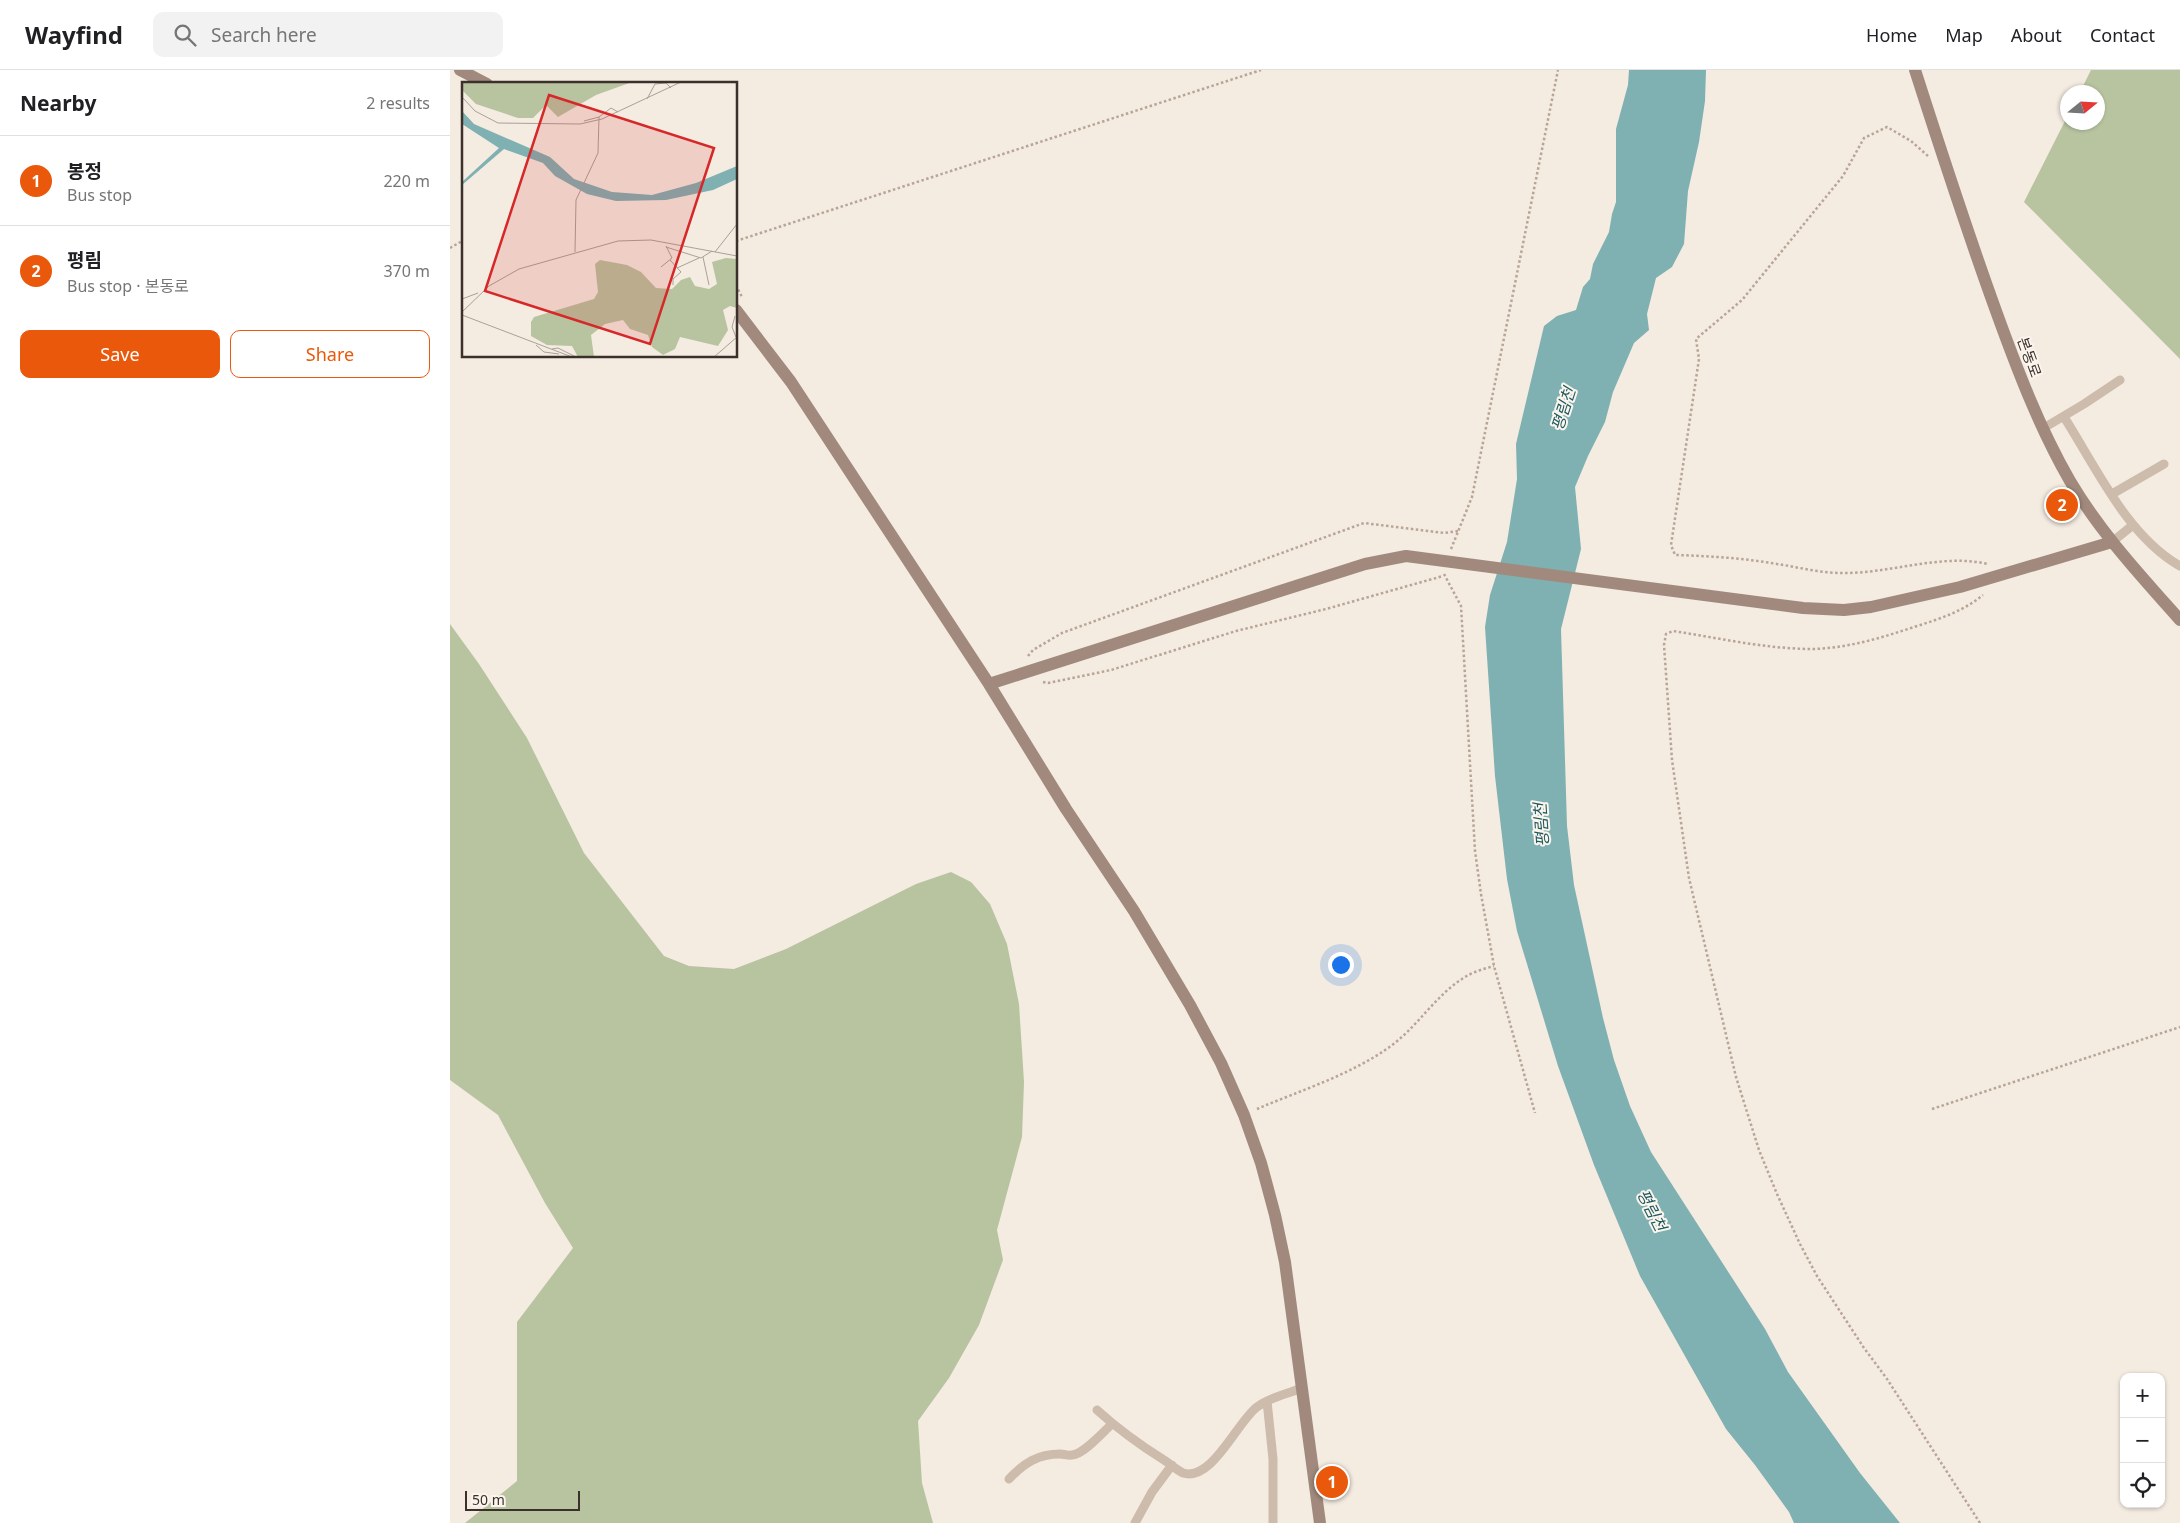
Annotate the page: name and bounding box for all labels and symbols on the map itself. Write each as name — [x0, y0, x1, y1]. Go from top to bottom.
inset map — [462, 82, 738, 358]
north arrow — [2060, 85, 2105, 130]
street label: 본동로 — [2014, 334, 2046, 380]
water label: 평림천 — [1546, 382, 1581, 433]
pin: 2 — [2046, 486, 2078, 524]
water label: 평림천 — [1528, 800, 1554, 848]
your location — [1328, 952, 1354, 978]
water label: 평림천 — [1632, 1185, 1673, 1237]
pin: 1 — [1316, 1463, 1348, 1501]
scale bar — [465, 1488, 580, 1511]

